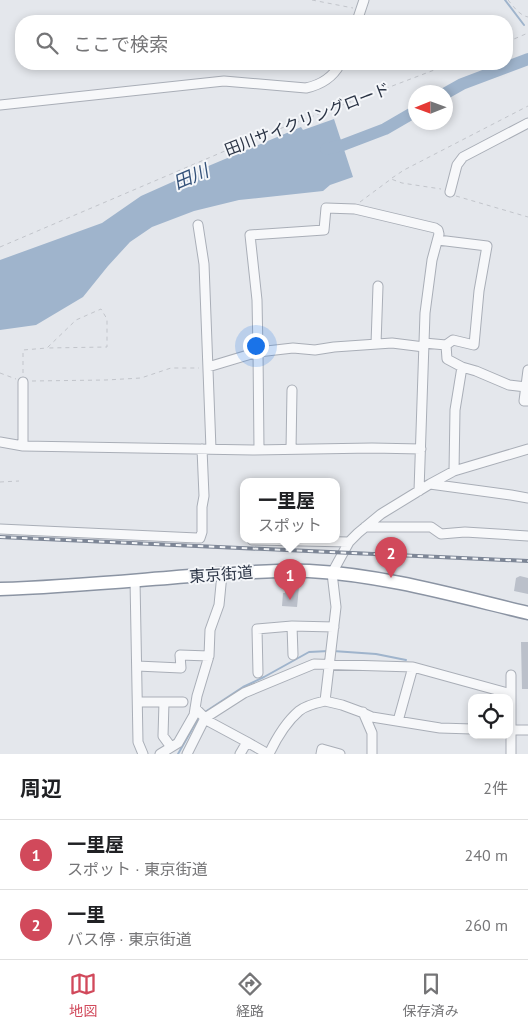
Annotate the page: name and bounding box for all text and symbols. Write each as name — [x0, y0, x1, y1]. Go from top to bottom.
search box — [15, 15, 513, 70]
icon: search — [33, 29, 61, 57]
text: ここで検索 — [73, 32, 168, 56]
street label: 田川サイクリングロード — [221, 78, 393, 160]
north arrow — [408, 85, 453, 130]
water label: 田川 — [170, 158, 214, 194]
your location — [243, 333, 269, 359]
popup — [240, 478, 340, 543]
text: 一里屋 — [258, 488, 315, 512]
text: スポット — [258, 515, 322, 535]
pin: 2 — [375, 537, 407, 578]
pin: 1 — [274, 559, 306, 600]
street label: 東京街道 — [188, 562, 254, 586]
map controls — [468, 694, 513, 739]
button: locate — [468, 694, 513, 739]
text: 周辺 — [20, 775, 62, 802]
text: 2件 — [483, 778, 508, 798]
text: 一里屋 — [67, 832, 124, 856]
text: 1 — [31, 845, 41, 865]
text: 240 m — [465, 845, 508, 865]
text: スポット · 東京街道 — [67, 859, 208, 879]
text: 一里 — [67, 902, 105, 926]
text: 2 — [31, 915, 41, 935]
text: 260 m — [465, 915, 508, 935]
text: バス停 · 東京街道 — [67, 929, 192, 949]
tab: 地図 — [69, 970, 97, 1020]
tab: 経路 — [236, 970, 264, 1020]
tab: 保存済み — [403, 970, 459, 1020]

